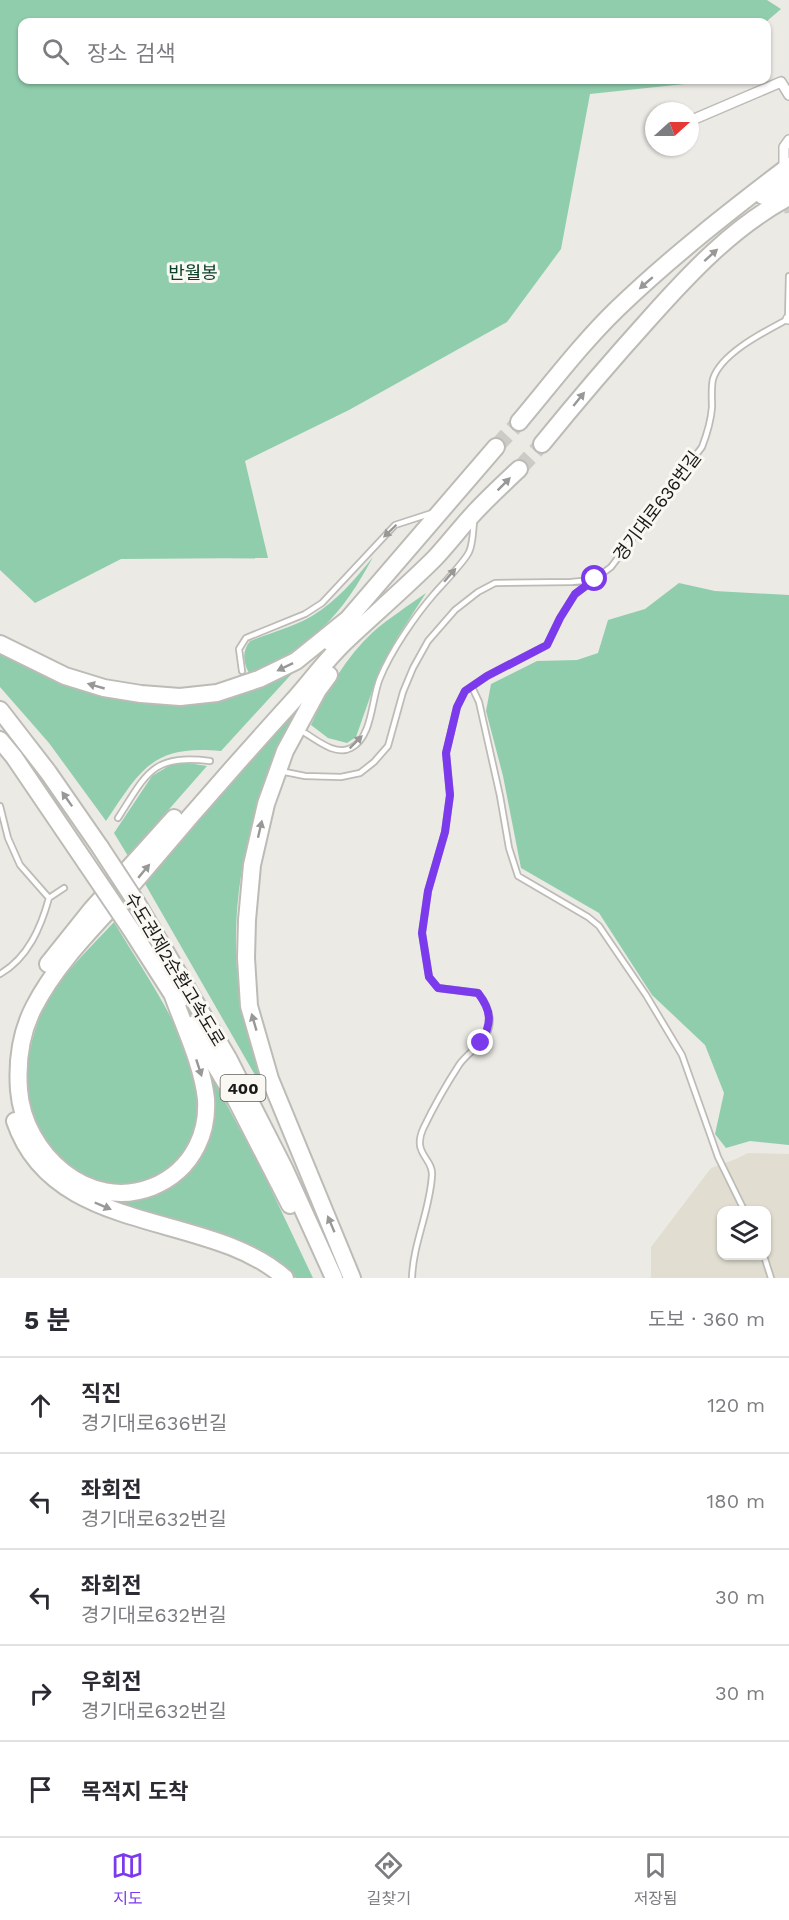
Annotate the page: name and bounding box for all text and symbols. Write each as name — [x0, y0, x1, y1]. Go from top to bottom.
search box — [18, 18, 771, 84]
icon: search — [39, 35, 72, 68]
text: 장소 검색 — [87, 41, 175, 66]
north arrow — [645, 102, 699, 156]
one-way arrow — [703, 248, 718, 262]
park label: 반월봉 — [168, 262, 218, 283]
one-way arrow — [639, 276, 654, 289]
one-way arrow — [572, 391, 585, 406]
street label: 경기대로636번길 — [609, 447, 705, 565]
one-way arrow — [496, 477, 510, 491]
one-way arrow — [382, 524, 397, 538]
route start — [581, 565, 607, 591]
one-way arrow — [443, 568, 456, 583]
one-way arrow — [276, 662, 293, 671]
one-way arrow — [87, 681, 105, 690]
one-way arrow — [349, 735, 363, 749]
one-way arrow — [61, 791, 73, 806]
one-way arrow — [256, 819, 265, 838]
one-way arrow — [137, 863, 150, 879]
street label: 수도권제2순환고속도로 — [121, 888, 229, 1050]
one-way arrow — [249, 1013, 258, 1031]
route end — [467, 1029, 493, 1055]
one-way arrow — [195, 1059, 204, 1077]
road number: 400 — [220, 1075, 266, 1101]
one-way arrow — [94, 1202, 112, 1211]
map controls — [717, 1206, 771, 1260]
button: layers — [717, 1206, 771, 1260]
one-way arrow — [326, 1215, 335, 1232]
text: 5 분 — [24, 1305, 71, 1335]
text: 도보 · 360 m — [648, 1307, 765, 1331]
text: 직진 — [81, 1381, 121, 1406]
icon: ahead — [24, 1389, 57, 1422]
text: 120 m — [707, 1393, 765, 1417]
text: 경기대로636번길 — [81, 1411, 227, 1435]
text: 좌회전 — [81, 1477, 142, 1502]
icon: left — [24, 1485, 57, 1518]
text: 180 m — [707, 1489, 765, 1513]
text: 경기대로632번길 — [81, 1507, 227, 1531]
text: 좌회전 — [81, 1573, 142, 1598]
icon: left — [24, 1581, 57, 1614]
text: 30 m — [715, 1585, 765, 1609]
text: 경기대로632번길 — [81, 1603, 227, 1627]
text: 우회전 — [81, 1669, 142, 1694]
icon: right — [24, 1677, 57, 1710]
text: 30 m — [715, 1681, 765, 1705]
text: 경기대로632번길 — [81, 1699, 227, 1723]
icon: arrive — [24, 1773, 57, 1806]
text: 목적지 도착 — [81, 1779, 189, 1804]
tab: 지도 — [111, 1849, 144, 1909]
tab: 길찾기 — [367, 1849, 411, 1909]
tab: 저장됨 — [634, 1849, 678, 1909]

